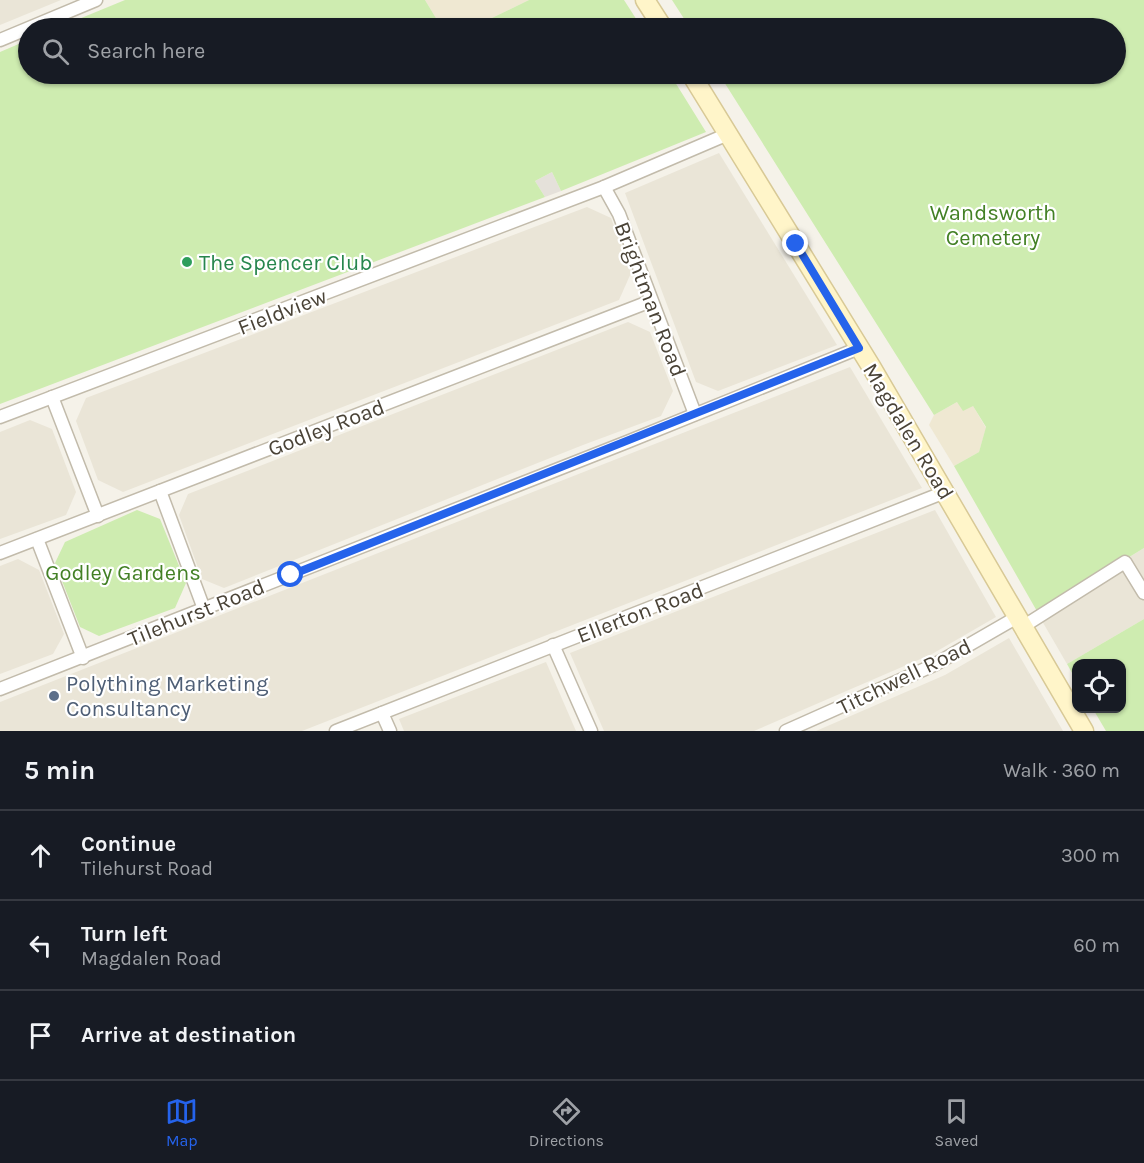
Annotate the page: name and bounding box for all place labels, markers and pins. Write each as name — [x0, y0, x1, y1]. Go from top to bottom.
place label: The Spencer Club — [199, 250, 372, 276]
marker: The Spencer Club — [180, 255, 194, 269]
place label: Polything Marketing Consultancy — [66, 671, 269, 722]
marker: Polything Marketing Consultancy — [47, 689, 61, 703]

